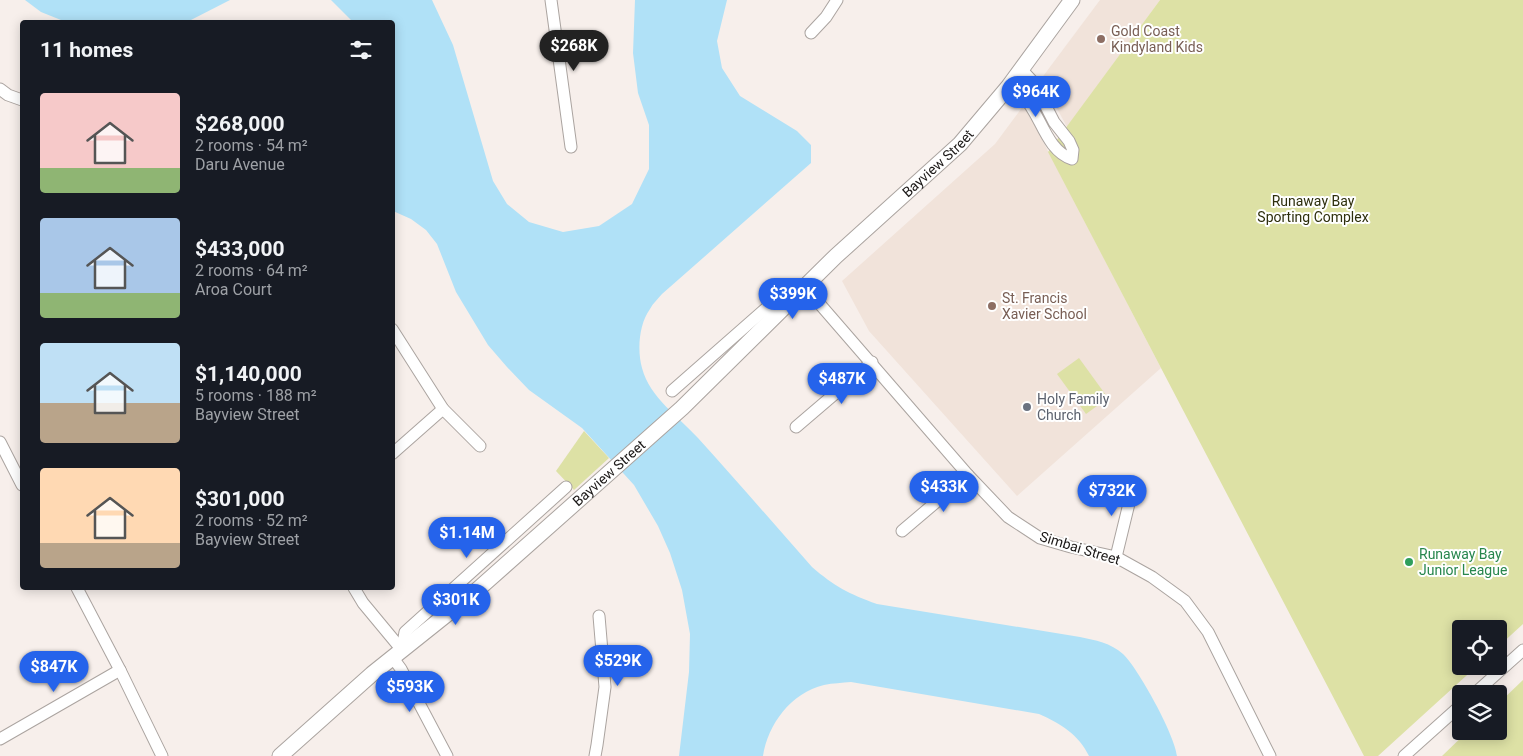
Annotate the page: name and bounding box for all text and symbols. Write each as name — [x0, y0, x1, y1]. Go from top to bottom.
place label: Gold Coast Kindyland Kids — [1111, 23, 1203, 55]
pin: $268K — [539, 30, 609, 72]
marker: Gold Coast Kindyland Kids — [1095, 33, 1107, 45]
icon: filters — [347, 36, 375, 64]
text: $268K — [551, 36, 597, 55]
text: 11 homes — [40, 38, 133, 62]
pin: $964K — [1001, 76, 1071, 118]
text: $964K — [1013, 82, 1059, 101]
text: $268,000 — [195, 112, 285, 136]
icon: home — [80, 113, 140, 173]
street label: Bayview Street — [899, 126, 977, 200]
text: 2 rooms · 54 m² — [195, 136, 308, 155]
text: Daru Avenue — [195, 155, 285, 174]
park label: Runaway Bay Sporting Complex — [1257, 193, 1369, 225]
text: $433,000 — [195, 237, 285, 261]
icon: home — [80, 238, 140, 298]
text: 2 rooms · 64 m² — [195, 261, 308, 280]
pin: $399K — [758, 278, 828, 320]
text: Aroa Court — [195, 280, 272, 299]
text: $399K — [770, 284, 816, 303]
place label: St. Francis Xavier School — [1002, 290, 1087, 322]
marker: St. Francis Xavier School — [986, 300, 998, 312]
text: $1,140,000 — [195, 362, 302, 386]
pin: $487K — [807, 362, 877, 405]
icon: home — [80, 363, 140, 423]
text: $487K — [819, 369, 865, 388]
text: 5 rooms · 188 m² — [195, 386, 317, 405]
place label: Holy Family Church — [1037, 391, 1110, 423]
marker: Holy Family Church — [1021, 401, 1033, 413]
text: Bayview Street — [195, 405, 299, 424]
street label: Bayview Street — [569, 436, 649, 509]
pin: $433K — [909, 470, 979, 513]
pin: $732K — [1077, 474, 1147, 517]
text: $433K — [921, 477, 967, 496]
text: $732K — [1089, 481, 1135, 500]
text: $301,000 — [195, 487, 285, 511]
icon: home — [80, 488, 140, 548]
text: 2 rooms · 52 m² — [195, 511, 308, 530]
pin: $1.14M — [426, 516, 508, 559]
text: $1.14M — [439, 523, 495, 542]
street label: Simbai Street — [1038, 528, 1123, 568]
text: Bayview Street — [195, 530, 299, 549]
place label: Runaway Bay Junior League — [1419, 546, 1507, 578]
marker: Runaway Bay Junior League — [1403, 556, 1415, 568]
pin: $301K — [421, 584, 491, 626]
text: $301K — [433, 590, 479, 609]
map controls — [1452, 620, 1507, 740]
button: locate — [1452, 620, 1507, 675]
pin: $529K — [583, 644, 653, 687]
pin: $847K — [19, 650, 89, 693]
text: $529K — [595, 651, 641, 670]
text: $847K — [31, 657, 77, 676]
pin: $593K — [375, 670, 445, 713]
text: $593K — [387, 677, 433, 696]
button: layers — [1452, 685, 1507, 740]

